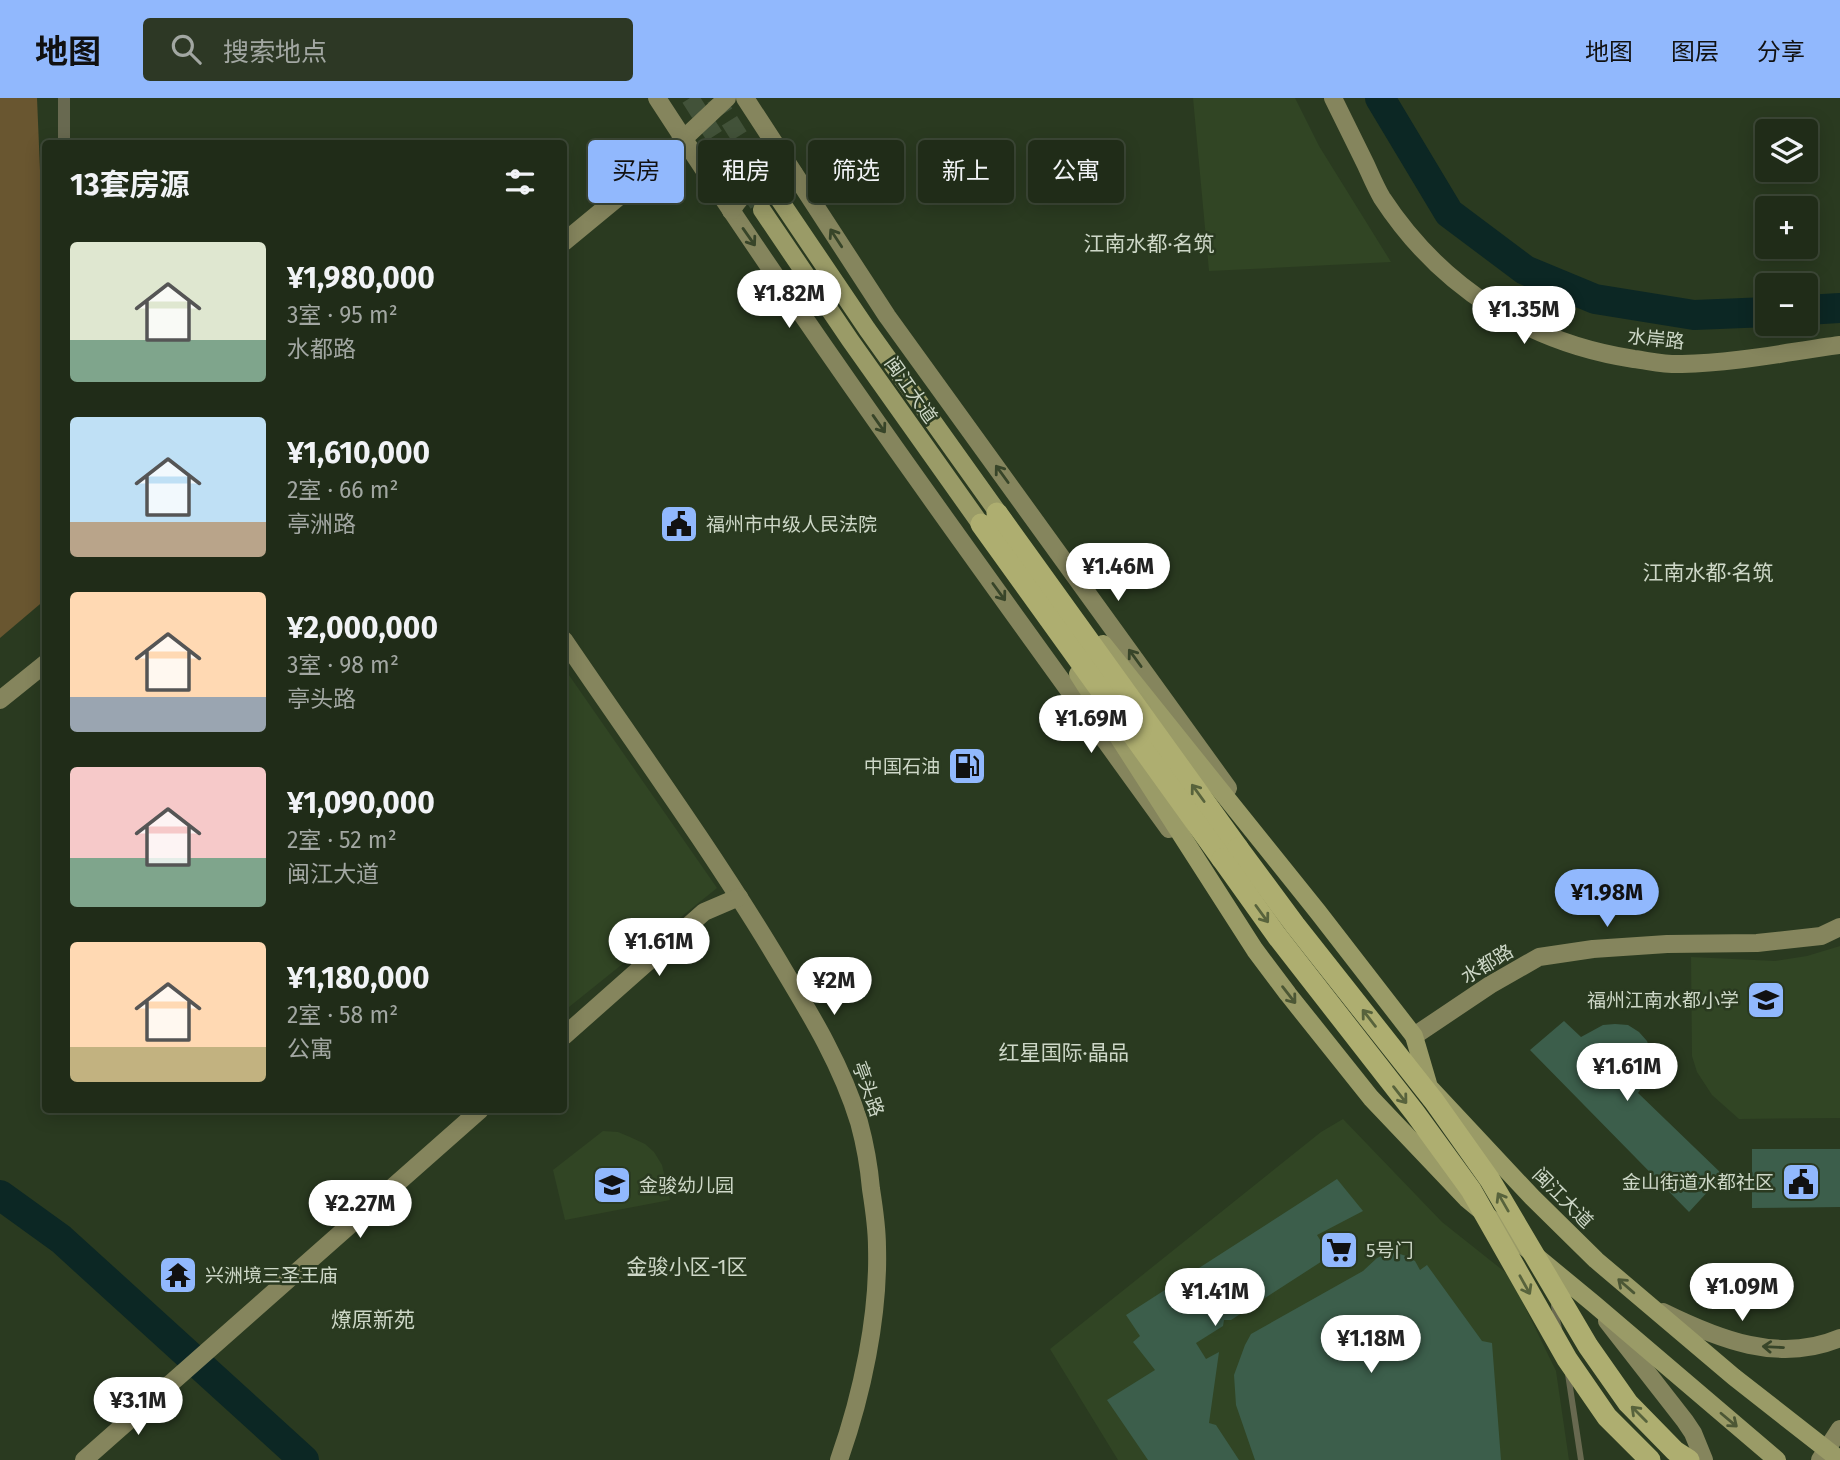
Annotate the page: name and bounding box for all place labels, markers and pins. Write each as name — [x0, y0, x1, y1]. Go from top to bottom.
pin: ¥1.82M — [732, 271, 846, 330]
pin: ¥1.35M — [1467, 286, 1581, 346]
public building icon: 福州市中级人民法院 — [658, 503, 700, 545]
place label: 福州市中级人民法院 — [706, 513, 877, 536]
pin: ¥1.46M — [1061, 544, 1175, 603]
pin: ¥1.69M — [1034, 696, 1148, 755]
fuel station icon: 中国石油 — [946, 745, 988, 787]
place label: 中国石油 — [864, 755, 940, 778]
pin: ¥1.98M — [1550, 870, 1664, 929]
pin: ¥1.61M — [602, 918, 716, 978]
pin: ¥2M — [800, 958, 868, 1017]
school or university icon: 福州江南水都小学 — [1745, 979, 1787, 1021]
place label: 福州江南水都小学 — [1587, 989, 1739, 1012]
pin: ¥1.61M — [1570, 1044, 1684, 1103]
public building icon: 金山街道水都社区 — [1780, 1161, 1822, 1203]
school or university icon: 金骏幼儿园 — [591, 1164, 633, 1206]
place label: 金山街道水都社区 — [1622, 1171, 1774, 1194]
place label: 金骏幼儿园 — [639, 1174, 734, 1197]
pin: ¥2.27M — [303, 1180, 417, 1240]
supermarket icon: 5号门 — [1318, 1229, 1360, 1271]
place label: 5号门 — [1366, 1239, 1414, 1262]
temple icon: 兴洲境三圣王庙 — [157, 1254, 199, 1296]
place label: 兴洲境三圣王庙 — [205, 1264, 338, 1287]
pin: ¥1.09M — [1685, 1264, 1799, 1323]
pin: ¥1.41M — [1158, 1268, 1272, 1328]
pin: ¥1.18M — [1314, 1316, 1428, 1375]
pin: ¥3.1M — [89, 1378, 187, 1437]

